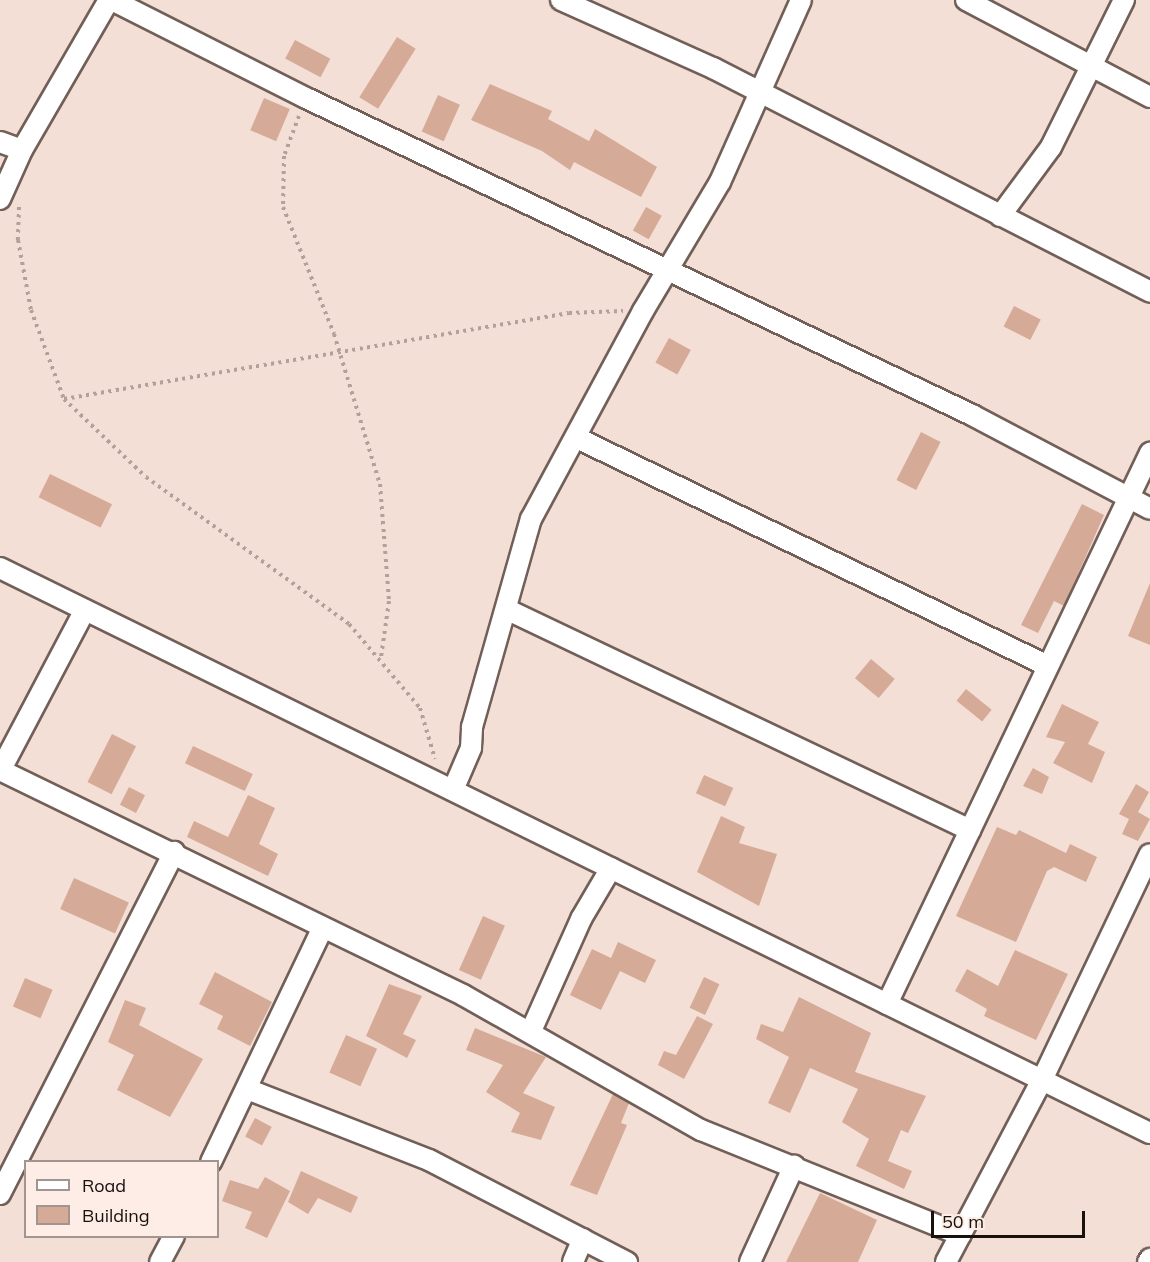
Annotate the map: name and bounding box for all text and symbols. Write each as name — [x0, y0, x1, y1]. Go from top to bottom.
legend — [24, 1160, 219, 1238]
text: Road — [82, 1174, 126, 1197]
scale bar — [934, 1199, 1088, 1237]
text: Building — [82, 1204, 150, 1227]
text: 50 m — [942, 1210, 984, 1233]

